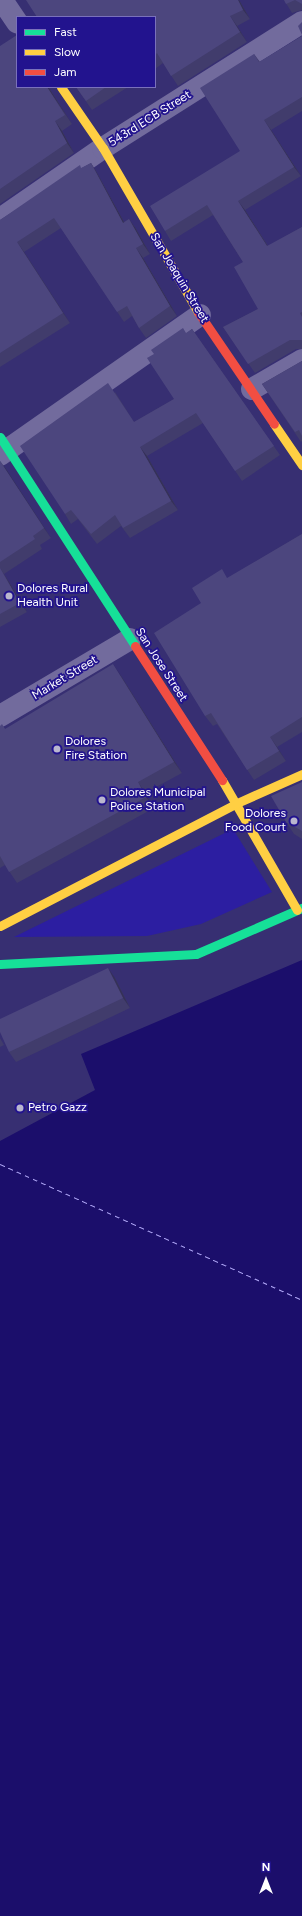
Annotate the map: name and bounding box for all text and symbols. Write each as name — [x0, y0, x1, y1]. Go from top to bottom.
legend — [16, 16, 156, 88]
text: Fast — [54, 25, 77, 39]
text: Slow — [54, 45, 80, 59]
text: Jam — [54, 65, 77, 79]
street label: 543rd ECB Street — [106, 88, 194, 150]
street label: San Joaquin Street — [147, 231, 211, 325]
place label: Dolores Rural Health Unit — [17, 582, 88, 610]
marker: Dolores Rural Health Unit — [4, 591, 14, 601]
street label: San Jose Street — [132, 625, 190, 705]
street label: Market Street — [30, 653, 100, 703]
place label: Dolores Fire Station — [65, 735, 127, 763]
marker: Dolores Fire Station — [52, 744, 62, 754]
place label: Dolores Municipal Police Station — [110, 786, 205, 814]
marker: Dolores Municipal Police Station — [97, 795, 107, 805]
place label: Dolores Food Court — [225, 807, 286, 835]
marker: Dolores Food Court — [289, 816, 299, 826]
place label: Petro Gazz — [28, 1101, 87, 1115]
marker: Petro Gazz — [15, 1103, 25, 1113]
north arrow — [246, 1860, 286, 1900]
text: N — [262, 1861, 270, 1874]

